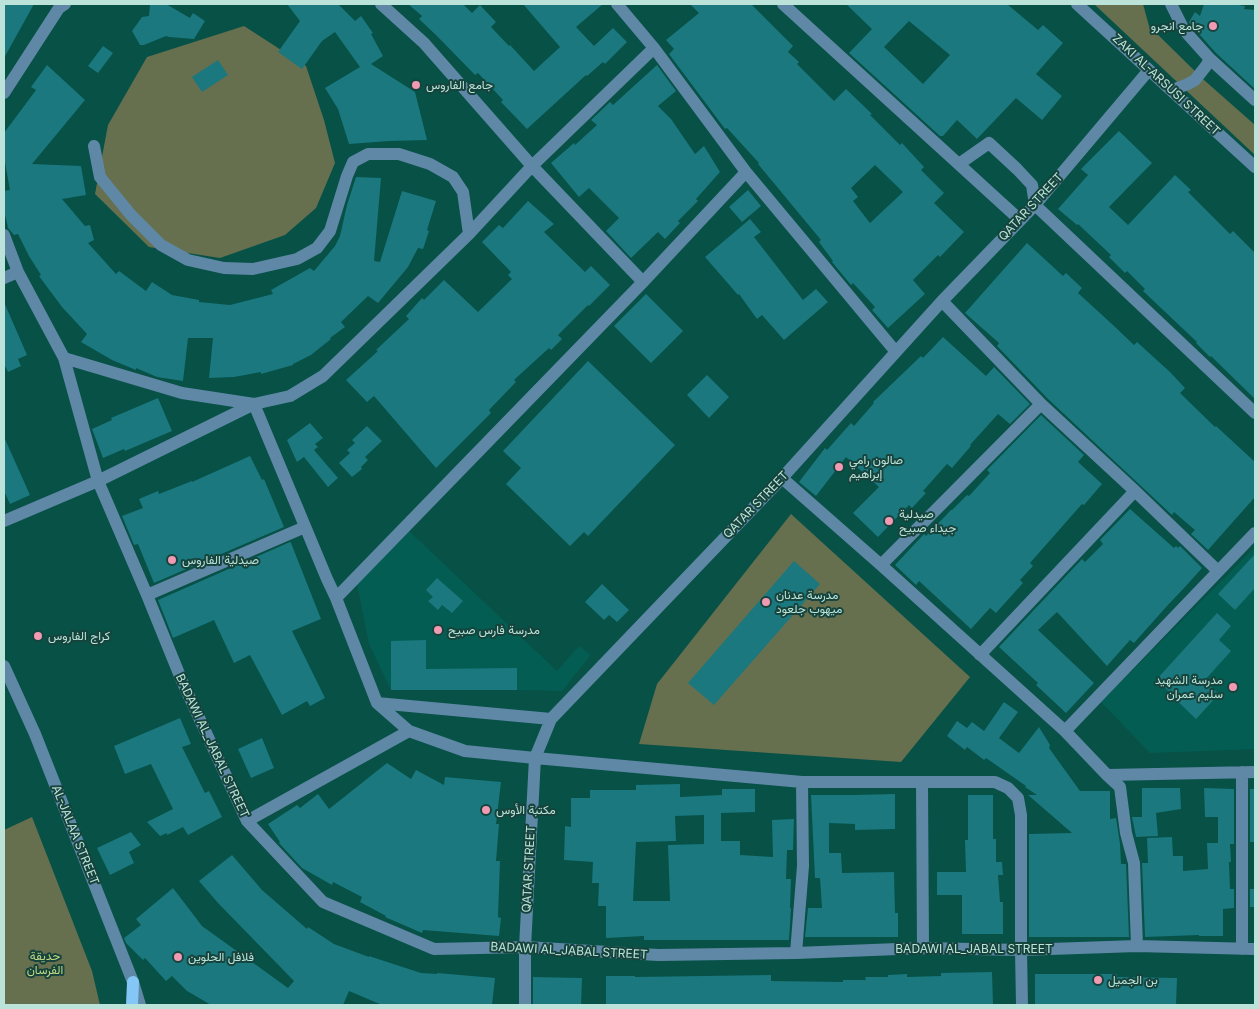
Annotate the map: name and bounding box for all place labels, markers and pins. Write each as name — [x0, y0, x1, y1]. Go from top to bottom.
place label: جامع انجرو — [1151, 19, 1203, 33]
marker: جامع انجرو — [1207, 20, 1219, 32]
place label: جامع الفاروس — [426, 78, 493, 92]
marker: جامع الفاروس — [410, 79, 422, 91]
place label: صالون رامي إبراهيم — [849, 453, 903, 481]
marker: صالون رامي إبراهيم — [833, 461, 845, 473]
place label: صيدلية جيداء صبيح — [899, 507, 956, 535]
marker: صيدلية جيداء صبيح — [883, 515, 895, 527]
place label: صيدلية الفاروس — [182, 553, 259, 567]
marker: صيدلية الفاروس — [166, 554, 178, 566]
place label: مدرسة عدنان ميهوب جلعود — [776, 588, 842, 616]
marker: مدرسة عدنان ميهوب جلعود — [760, 596, 772, 608]
place label: مدرسة فارس صبيح — [448, 623, 540, 637]
marker: مدرسة فارس صبيح — [432, 624, 444, 636]
place label: كراج الفاروس — [48, 629, 110, 643]
marker: كراج الفاروس — [32, 630, 44, 642]
place label: مدرسة الشهيد سليم عمران — [1155, 673, 1223, 701]
marker: مدرسة الشهيد سليم عمران — [1227, 681, 1239, 693]
place label: مكتبة الأوس — [496, 803, 556, 817]
marker: مكتبة الأوس — [480, 804, 492, 816]
place label: فلافل الحلوين — [188, 950, 254, 964]
marker: فلافل الحلوين — [172, 951, 184, 963]
place label: بن الجميل — [1108, 973, 1158, 987]
marker: بن الجميل — [1092, 974, 1104, 986]

